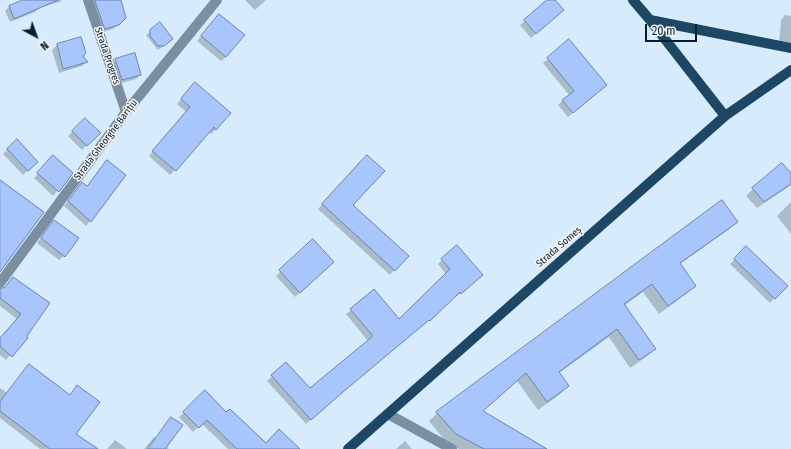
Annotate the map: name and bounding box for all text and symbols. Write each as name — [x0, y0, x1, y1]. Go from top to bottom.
north arrow — [16, 16, 56, 56]
scale bar — [647, 16, 699, 42]
text: 20 m — [652, 24, 676, 38]
street label: Strada Progres — [92, 26, 122, 86]
text: N — [37, 38, 51, 53]
street label: Strada Gheorghe Barițiu — [72, 97, 140, 183]
street label: Strada Someș — [534, 224, 584, 270]

